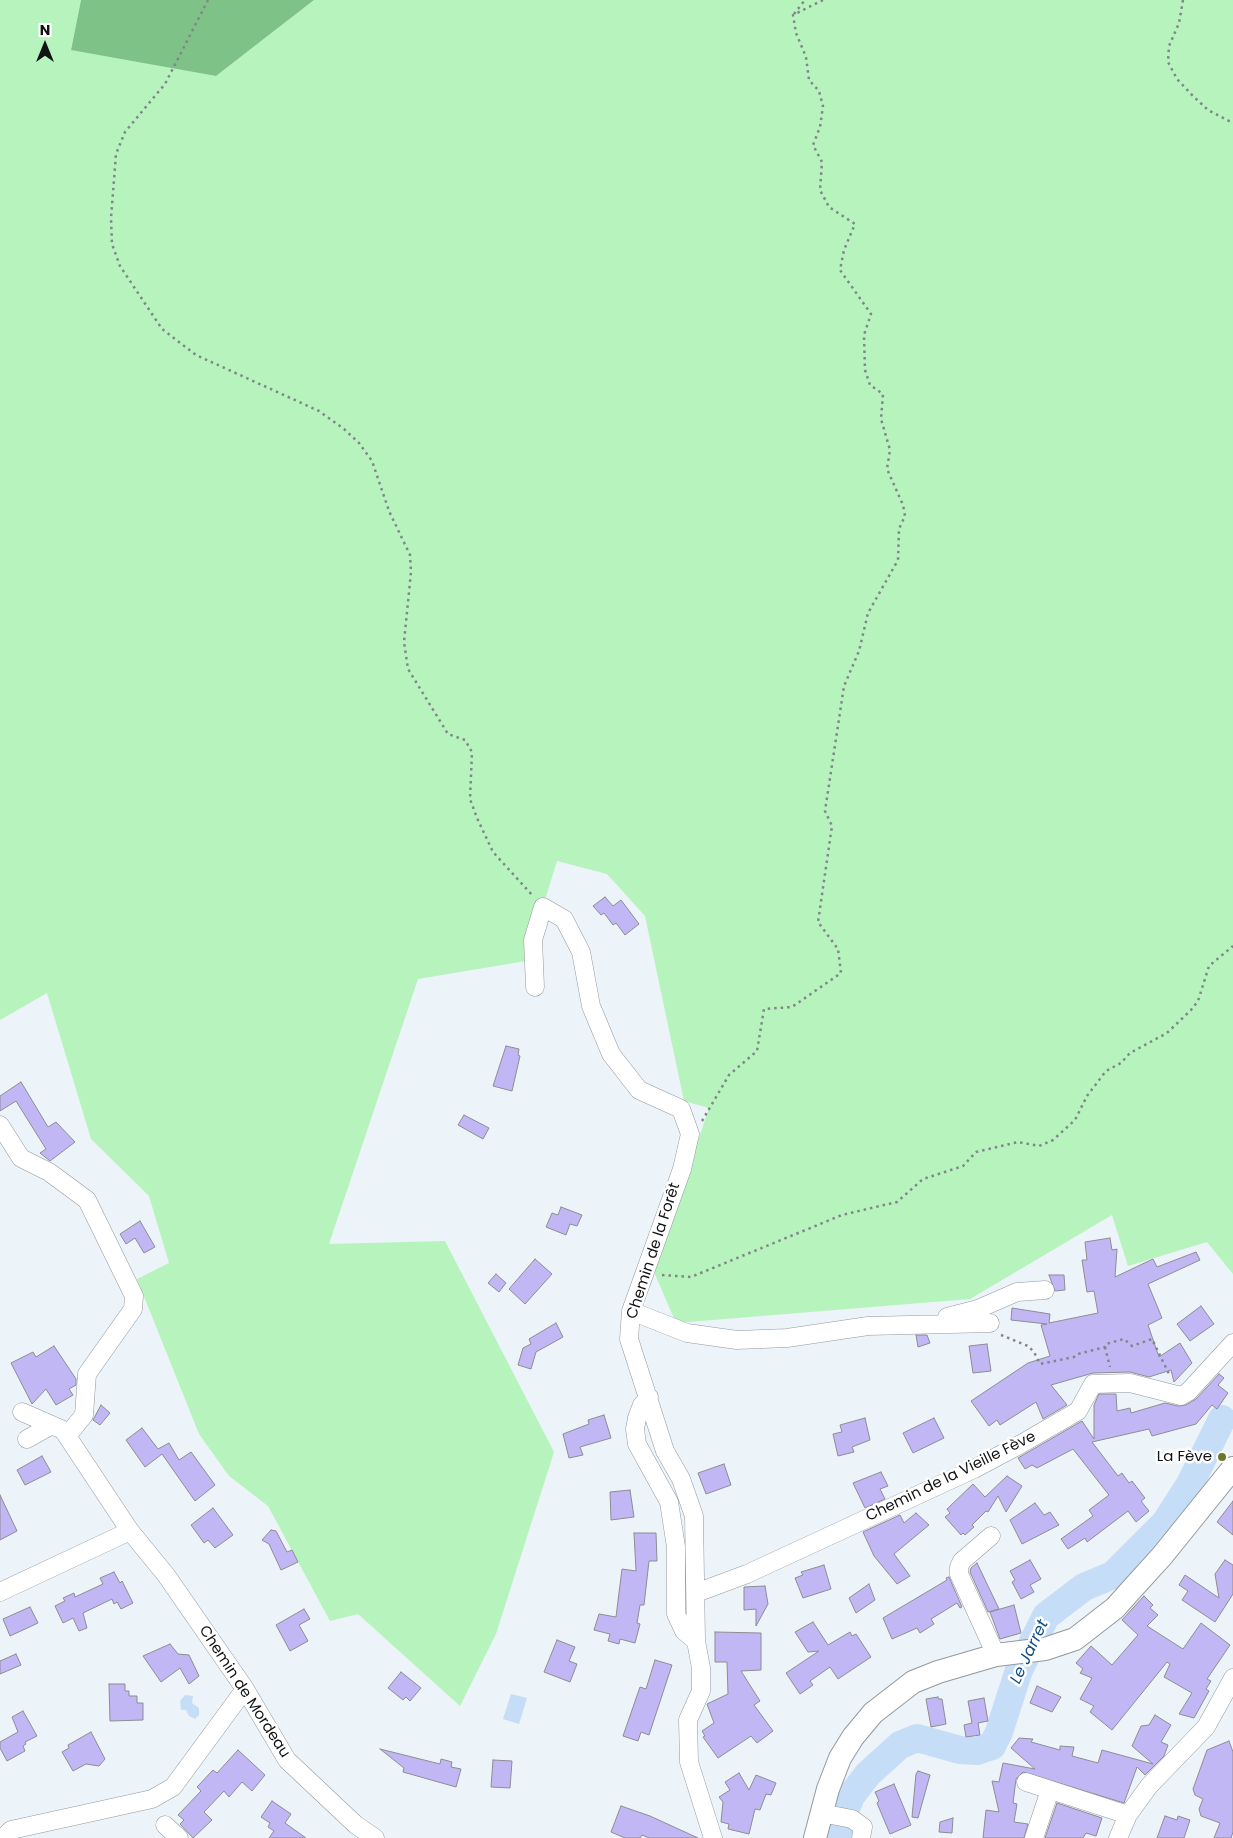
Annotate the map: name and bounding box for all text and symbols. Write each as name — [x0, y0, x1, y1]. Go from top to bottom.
north arrow — [20, 20, 70, 70]
text: N — [40, 20, 50, 40]
street label: Chemin de la Forêt — [623, 1181, 685, 1321]
street label: Chemin de la Vieille Fève — [863, 1428, 1039, 1526]
place label: La Fève — [1157, 1448, 1212, 1466]
marker: La Fève — [1216, 1451, 1228, 1463]
water label: Le Jarret — [1007, 1617, 1053, 1687]
street label: Chemin de Mordeau — [195, 1623, 293, 1761]

